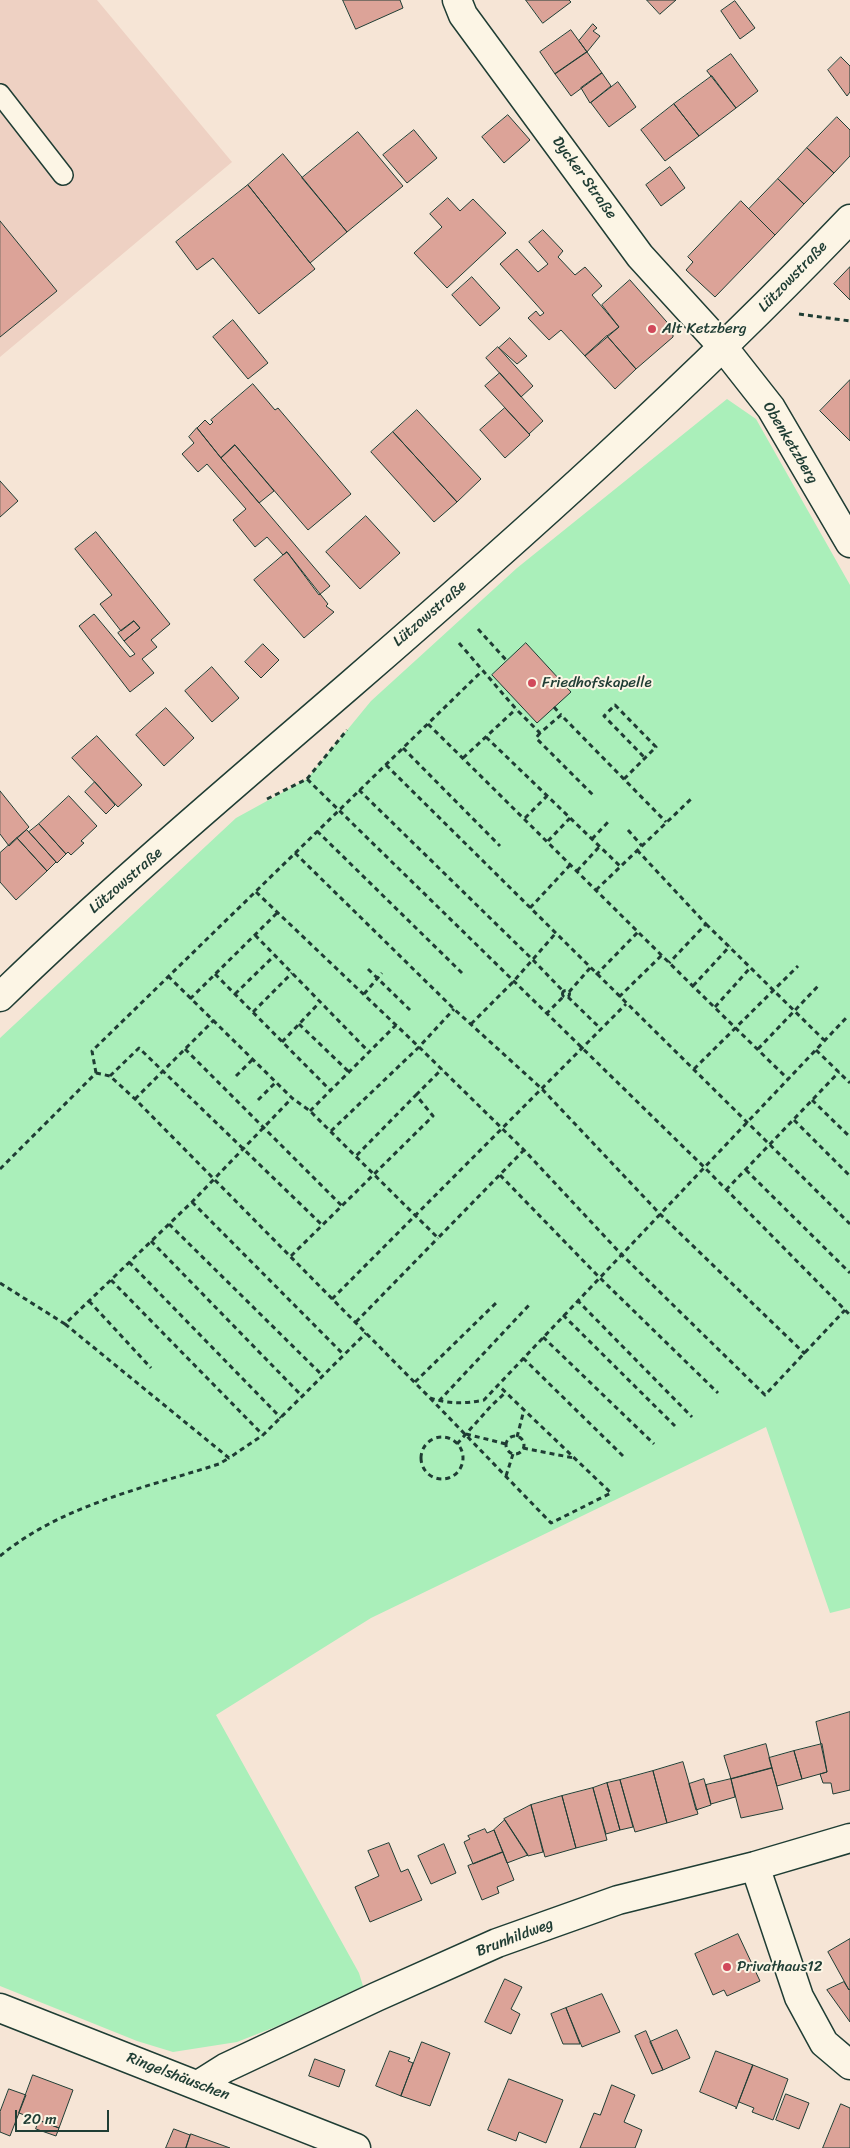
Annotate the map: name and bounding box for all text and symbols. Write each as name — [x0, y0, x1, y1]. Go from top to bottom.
street label: Dycker Straße — [548, 133, 620, 223]
street label: Lützowstraße — [755, 238, 831, 316]
place label: Alt Ketzberg — [662, 320, 747, 338]
marker: Alt Ketzberg — [646, 323, 658, 335]
street label: Obenketzberg — [759, 399, 821, 487]
street label: Lützowstraße — [390, 577, 470, 651]
place label: Friedhofskapelle — [542, 674, 652, 692]
marker: Friedhofskapelle — [526, 677, 538, 689]
street label: Lützowstraße — [86, 844, 166, 918]
street label: Brunhildweg — [474, 1915, 556, 1961]
place label: Privathaus12 — [737, 1958, 822, 1976]
marker: Privathaus12 — [721, 1961, 733, 1973]
street label: Ringelshäuschen — [124, 2049, 232, 2105]
scale bar — [18, 2100, 111, 2132]
text: 20 m — [23, 2106, 57, 2132]

